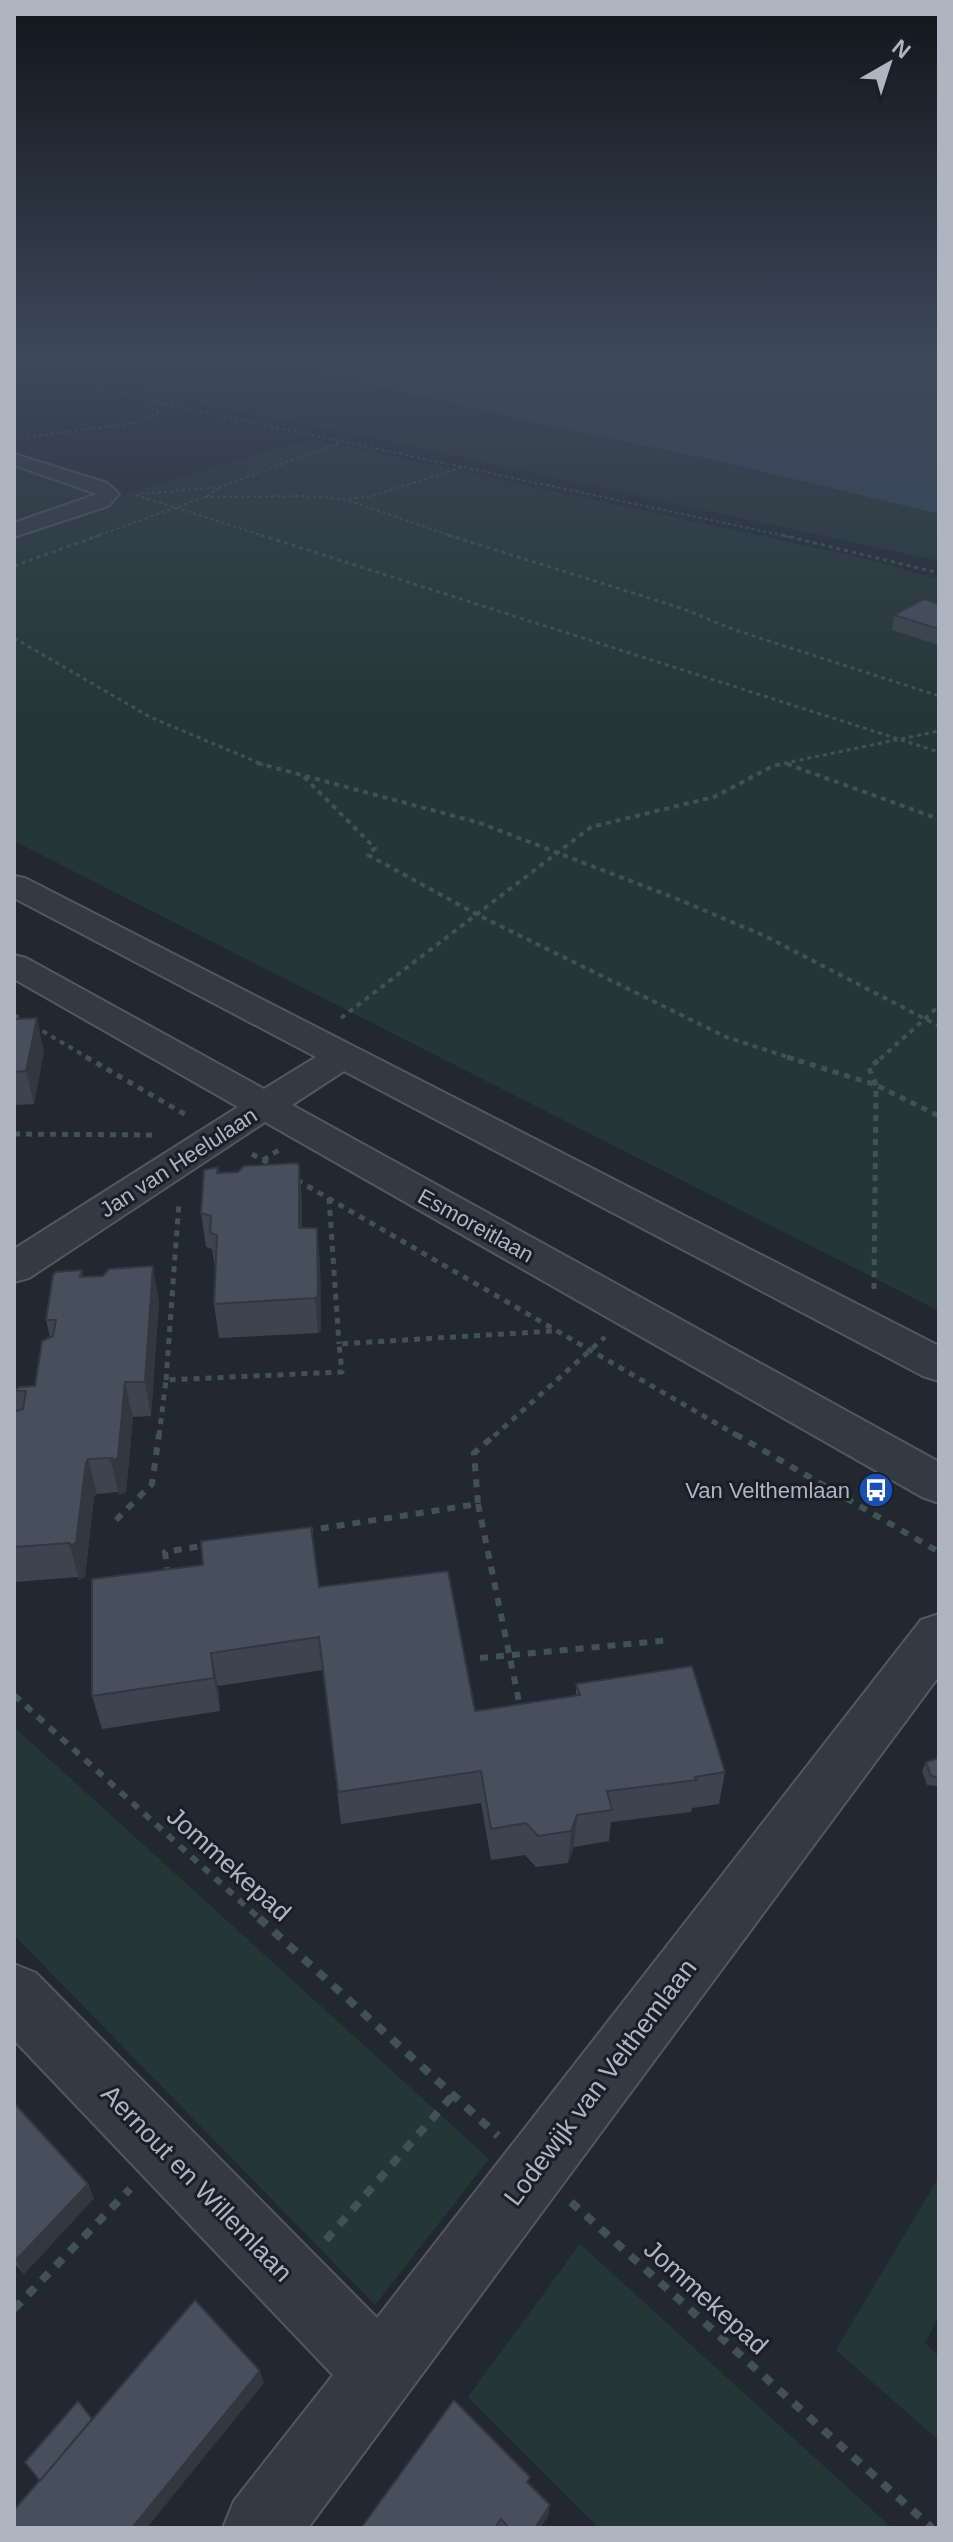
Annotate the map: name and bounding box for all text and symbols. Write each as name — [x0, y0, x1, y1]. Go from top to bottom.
north arrow — [849, 24, 929, 104]
text: N — [887, 34, 915, 64]
street label: Jan van Heelulaan — [95, 1102, 262, 1223]
street label: Esmoreitlaan — [414, 1183, 538, 1267]
bus stop icon: Van Velthemlaan — [857, 1471, 895, 1509]
place label: Van Velthemlaan — [685, 1478, 850, 1503]
street label: Jommekepad — [161, 1801, 297, 1927]
street label: Lodewijk van Velthemlaan — [498, 1953, 702, 2211]
street label: Aernout en Willemlaan — [95, 2078, 299, 2288]
street label: Jommekepad — [638, 2234, 774, 2360]

